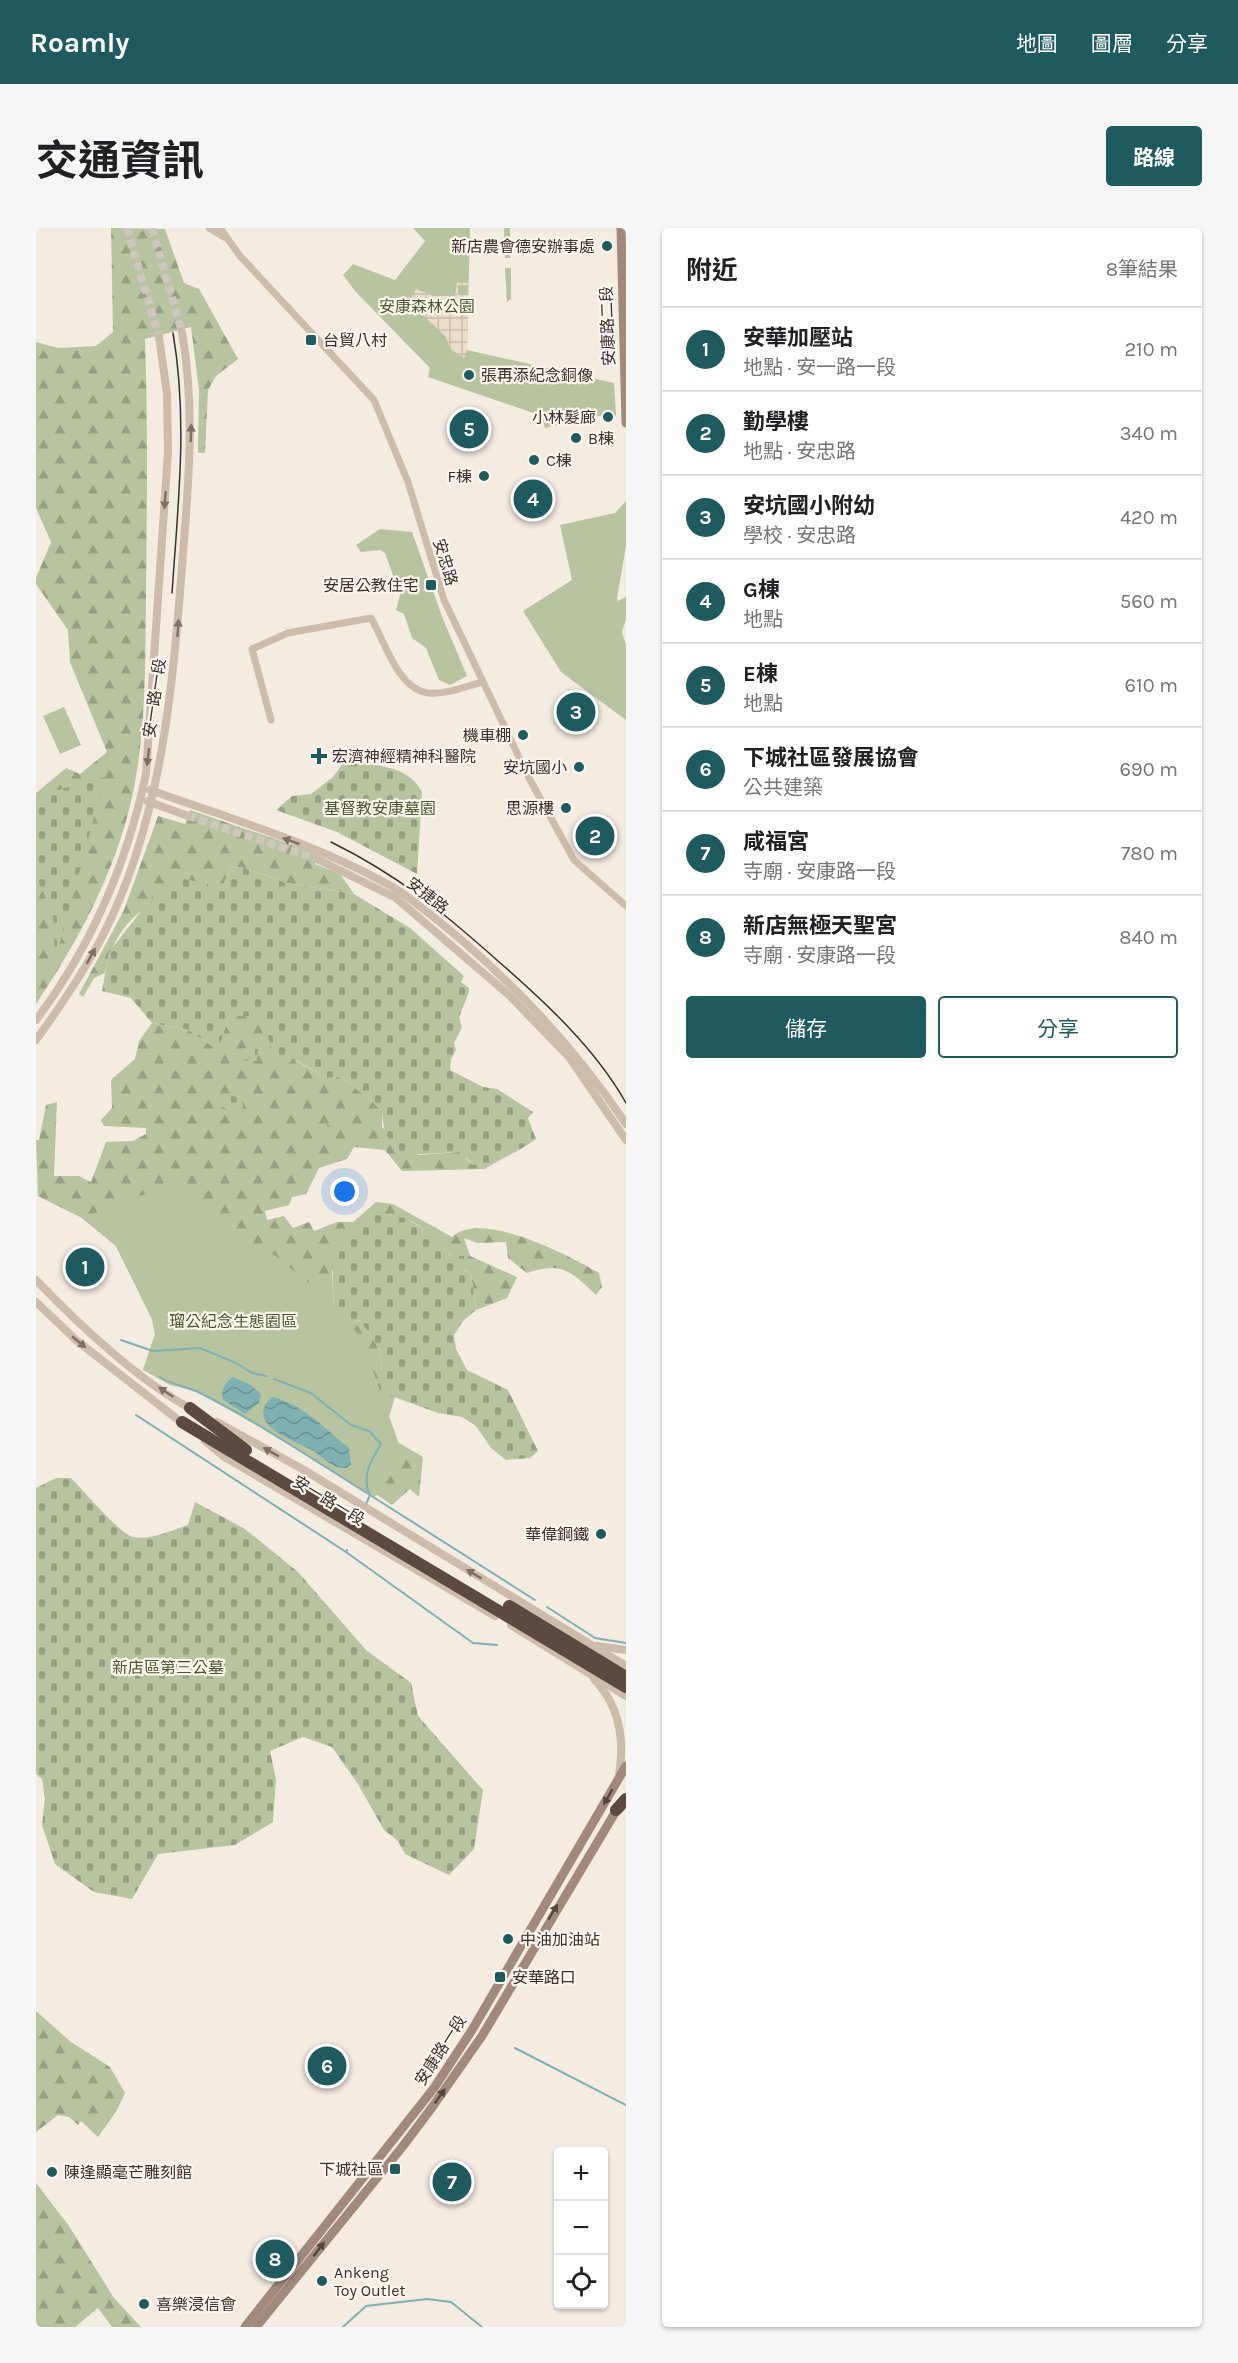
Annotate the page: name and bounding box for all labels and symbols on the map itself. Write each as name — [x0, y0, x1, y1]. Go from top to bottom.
place label: 新店農會德安辦事處 — [451, 237, 595, 256]
marker: 新店農會德安辦事處 — [600, 239, 614, 253]
street label: 安康路二段 — [597, 286, 618, 366]
park label: 安康森林公園 — [379, 297, 475, 316]
place label: 台貿八村 — [323, 331, 387, 350]
marker: 台貿八村 — [304, 333, 318, 347]
place label: 張再添紀念銅像 — [481, 366, 593, 385]
marker: 張再添紀念銅像 — [462, 368, 476, 382]
pin: 5 — [450, 406, 488, 452]
place label: 小林髮廊 — [532, 408, 596, 427]
marker: 小林髮廊 — [601, 410, 615, 424]
one-way arrow — [186, 424, 196, 443]
place label: B棟 — [588, 429, 614, 448]
marker: B棟 — [569, 431, 583, 445]
place label: C棟 — [546, 451, 572, 470]
marker: C棟 — [527, 453, 541, 467]
place label: F棟 — [448, 467, 472, 486]
marker: F棟 — [477, 469, 491, 483]
pin: 4 — [514, 476, 552, 522]
one-way arrow — [160, 490, 169, 509]
street label: 安忠路 — [429, 536, 462, 588]
place label: 安居公教住宅 — [323, 576, 419, 595]
marker: 安居公教住宅 — [424, 578, 438, 592]
one-way arrow — [173, 618, 182, 637]
street label: 安一路一段 — [140, 657, 169, 739]
pin: 3 — [556, 690, 596, 734]
place label: 機車棚 — [463, 726, 511, 745]
marker: 機車棚 — [516, 728, 530, 742]
marker: 宏濟神經精神科醫院 — [310, 747, 328, 765]
place label: 宏濟神經精神科醫院 — [332, 747, 476, 766]
one-way arrow — [143, 748, 153, 767]
place label: 安坑國小 — [503, 758, 567, 777]
marker: 安坑國小 — [572, 760, 586, 774]
park label: 基督教安康墓園 — [324, 799, 436, 818]
place label: 思源樓 — [506, 799, 554, 818]
marker: 思源樓 — [559, 801, 573, 815]
pin: 2 — [576, 814, 614, 858]
one-way arrow — [282, 836, 300, 846]
street label: 安捷路 — [403, 873, 452, 918]
one-way arrow — [86, 947, 96, 964]
your location — [330, 1177, 359, 1206]
pin: 1 — [65, 1244, 104, 1290]
park label: 瑠公紀念生態園區 — [169, 1312, 297, 1331]
one-way arrow — [71, 1336, 86, 1348]
one-way arrow — [159, 1386, 175, 1398]
one-way arrow — [263, 1446, 279, 1457]
street label: 安一路一段 — [290, 1472, 368, 1529]
place label: 華偉鋼鐵 — [525, 1525, 589, 1544]
marker: 華偉鋼鐵 — [594, 1527, 608, 1541]
one-way arrow — [466, 1568, 482, 1579]
park label: 新店區第三公墓 — [112, 1658, 224, 1677]
one-way arrow — [603, 1789, 613, 1806]
one-way arrow — [548, 1904, 559, 1920]
place label: 中油加油站 — [520, 1930, 600, 1949]
marker: 中油加油站 — [501, 1932, 515, 1946]
place label: 安華路口 — [512, 1968, 576, 1987]
marker: 安華路口 — [493, 1970, 507, 1984]
street label: 安康路一段 — [411, 2012, 470, 2089]
pin: 6 — [308, 2044, 346, 2088]
one-way arrow — [434, 2088, 445, 2104]
place label: 下城社區 — [319, 2160, 383, 2179]
pin: 7 — [432, 2160, 472, 2204]
marker: 下城社區 — [388, 2162, 402, 2176]
place label: 陳逢顯毫芒雕刻館 — [64, 2163, 192, 2182]
marker: 陳逢顯毫芒雕刻館 — [45, 2165, 59, 2179]
pin: 8 — [256, 2236, 294, 2282]
one-way arrow — [313, 2242, 325, 2257]
place label: Ankeng Toy Outlet — [334, 2263, 405, 2300]
marker: Ankeng Toy Outlet — [315, 2274, 329, 2288]
place label: 喜樂浸信會 — [156, 2295, 236, 2314]
marker: 喜樂浸信會 — [137, 2297, 151, 2311]

